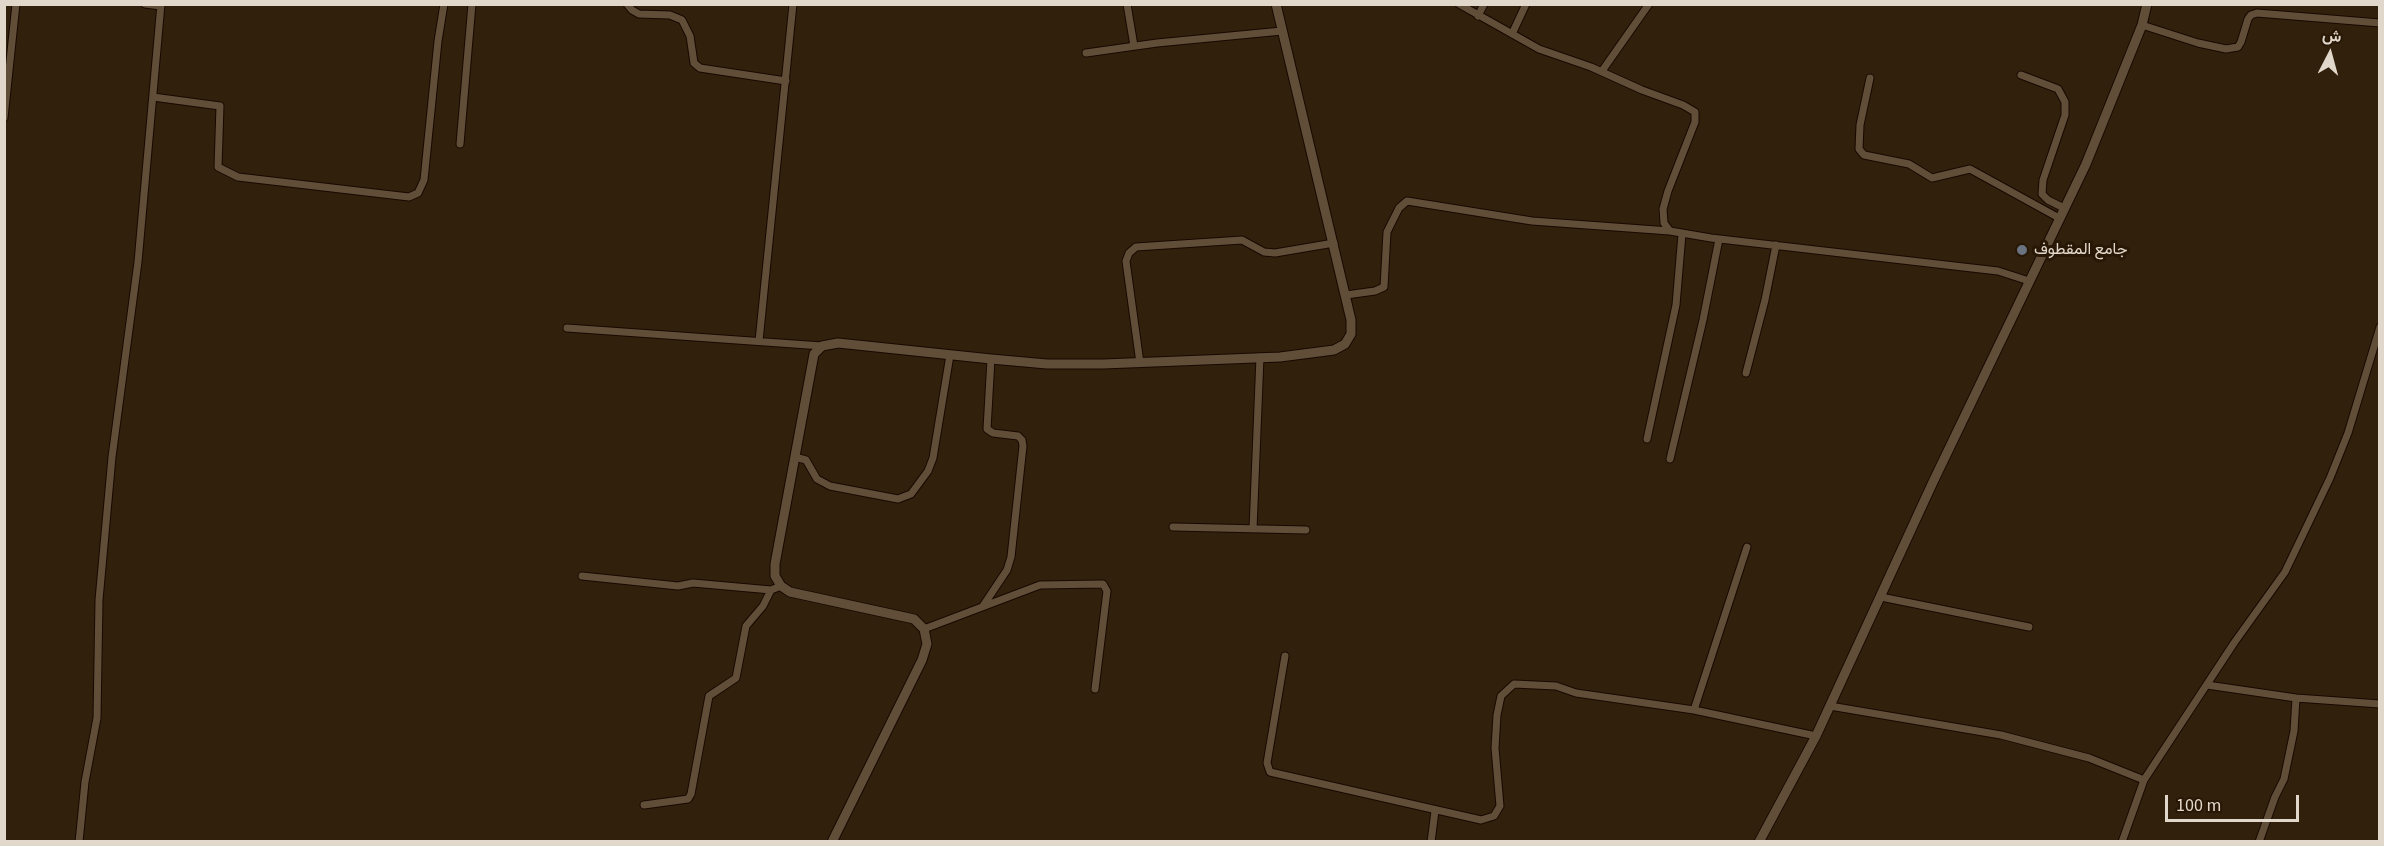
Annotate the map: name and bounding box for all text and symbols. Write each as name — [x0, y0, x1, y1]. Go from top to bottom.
north arrow — [2300, 24, 2360, 84]
text: ش — [2321, 24, 2343, 48]
place label: جامع المقطوف — [2034, 240, 2127, 260]
marker: جامع المقطوف — [2015, 243, 2029, 257]
scale bar — [2168, 783, 2302, 821]
text: 100 m — [2176, 793, 2221, 818]

